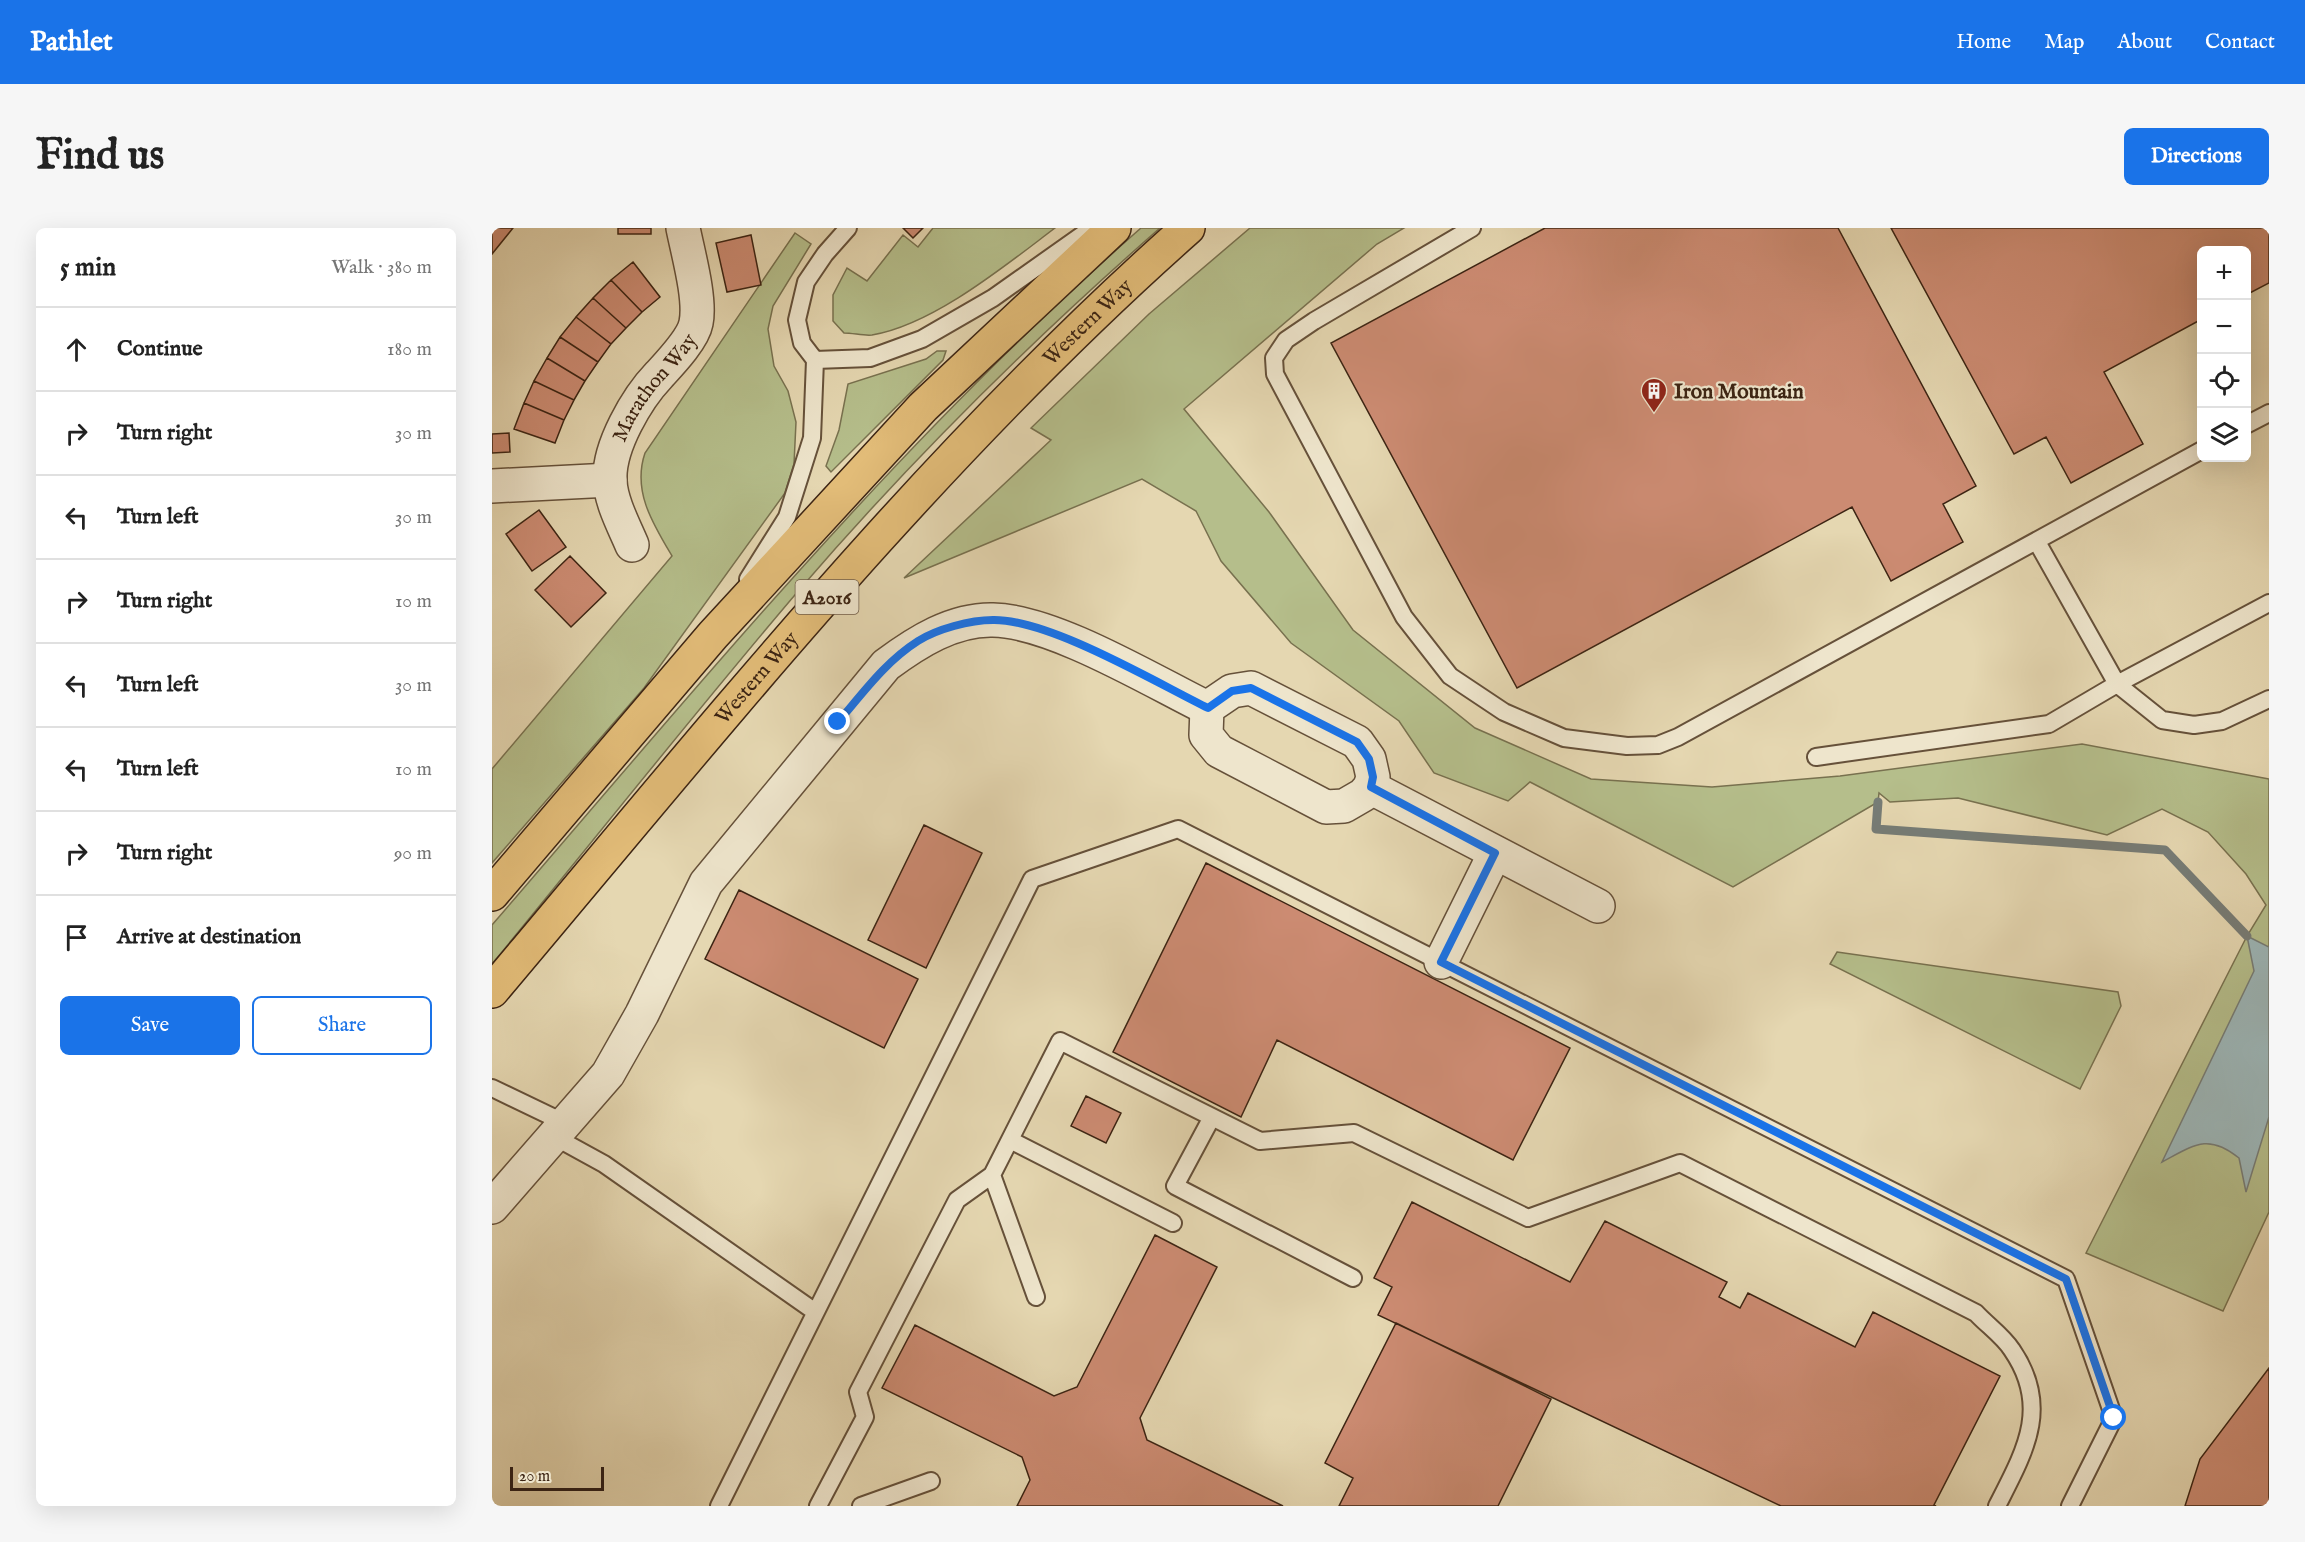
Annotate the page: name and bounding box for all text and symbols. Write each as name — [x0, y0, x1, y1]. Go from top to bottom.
text: Pathlet — [30, 25, 113, 60]
text: Home — [1956, 29, 2011, 56]
text: Map — [2044, 29, 2084, 56]
text: About — [2117, 29, 2172, 56]
text: Contact — [2205, 29, 2275, 56]
button: Directions — [2124, 128, 2269, 185]
text: Find us — [36, 130, 164, 183]
map controls — [2197, 246, 2251, 462]
button: + — [2197, 246, 2251, 300]
text: 5 min — [60, 251, 116, 284]
text: Walk · 380 m — [331, 255, 432, 280]
street label: Western Way — [1038, 273, 1139, 372]
button: − — [2197, 300, 2251, 354]
street label: Marathon Way — [607, 328, 704, 447]
icon: ahead — [60, 333, 93, 366]
text: Continue — [117, 335, 203, 363]
text: 180 m — [387, 337, 432, 362]
button: locate — [2197, 354, 2251, 408]
building icon: Iron Mountain — [1639, 376, 1669, 414]
place label: Iron Mountain — [1674, 379, 1804, 406]
button: layers — [2197, 408, 2251, 462]
icon: right — [60, 417, 93, 450]
text: Turn right — [117, 419, 212, 447]
text: 30 m — [395, 421, 432, 446]
icon: left — [60, 501, 93, 534]
text: Turn left — [117, 503, 199, 531]
text: 30 m — [395, 505, 432, 530]
road number: A2016 — [796, 580, 858, 614]
icon: right — [60, 585, 93, 618]
text: Turn right — [117, 587, 212, 615]
text: 10 m — [395, 589, 432, 614]
street label: Western Way — [710, 626, 805, 731]
icon: left — [60, 669, 93, 702]
text: Turn left — [117, 671, 199, 699]
text: 30 m — [395, 673, 432, 698]
route end — [824, 708, 850, 734]
icon: left — [60, 753, 93, 786]
text: Turn left — [117, 755, 199, 783]
text: 10 m — [395, 757, 432, 782]
icon: right — [60, 837, 93, 870]
text: Turn right — [117, 839, 212, 867]
text: 90 m — [394, 841, 432, 866]
icon: arrive — [60, 921, 93, 954]
text: Arrive at destination — [117, 923, 301, 951]
button: Save — [60, 996, 240, 1055]
button: Share — [252, 996, 432, 1055]
route start — [2100, 1404, 2126, 1430]
scale bar — [510, 1464, 604, 1492]
text: 20 m — [519, 1467, 550, 1487]

